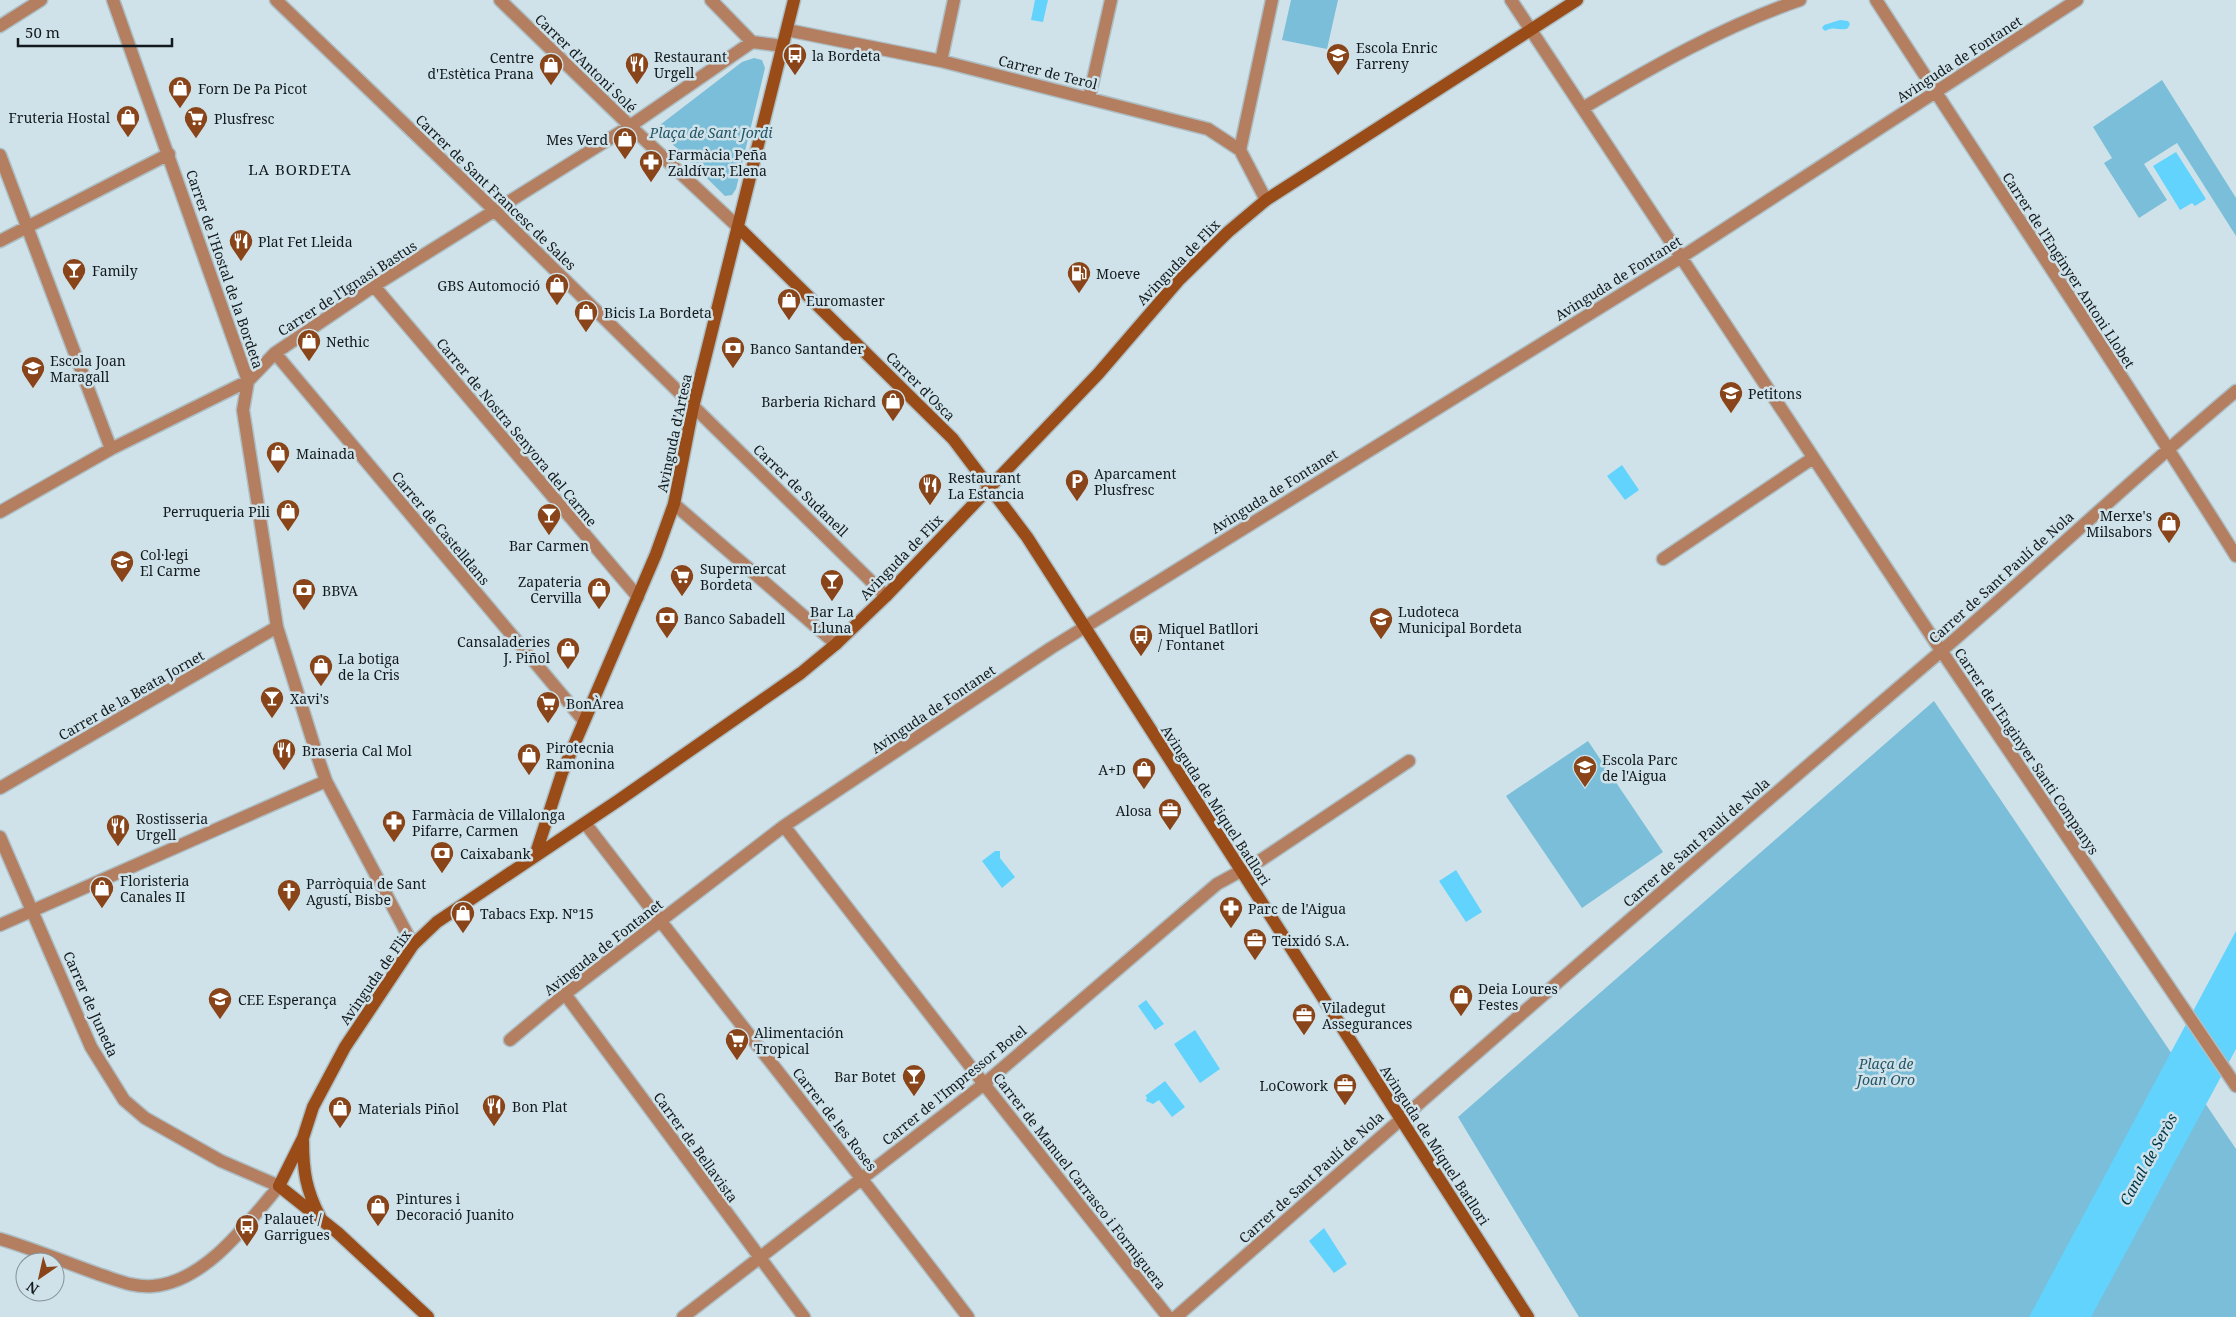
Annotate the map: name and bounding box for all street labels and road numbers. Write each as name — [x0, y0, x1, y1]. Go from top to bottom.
street label: Carrer d'Antoni Solé — [531, 9, 641, 117]
street label: Avinguda de Fontanet — [1893, 11, 2025, 107]
street label: Carrer de Terol — [996, 51, 1100, 94]
street label: Carrer de Sant Francesc de Sales — [412, 110, 580, 274]
street label: Carrer de l'Hostal de la Bordeta — [182, 167, 268, 371]
street label: Carrer de l'Enginyer Antoni Llobet — [1998, 168, 2140, 372]
street label: Avinguda de Flix — [1132, 214, 1224, 309]
street label: Avinguda de Fontanet — [1551, 231, 1685, 325]
street label: Carrer de l'Ignasi Bastus — [274, 236, 420, 340]
street label: Carrer de Nostra Senyora del Carme — [432, 334, 602, 530]
street label: Carrer d'Osca — [882, 347, 960, 425]
street label: Avinguda d'Artesa — [652, 372, 696, 494]
street label: Carrer de Sudanell — [749, 440, 853, 541]
street label: Avinguda de Fontanet — [1207, 444, 1341, 538]
street label: Carrer de Castelldans — [388, 467, 494, 589]
street label: Carrer de Sant Paulí de Nola — [1925, 507, 2078, 647]
street label: Avinguda de Flix — [855, 509, 947, 604]
street label: Carrer de l'Enginyer Santi Companys — [1950, 644, 2104, 858]
street label: Carrer de la Beata Jornet — [55, 645, 207, 744]
street label: Avinguda de Fontanet — [867, 660, 999, 758]
street label: Avinguda de Miquel Batllori — [1157, 721, 1275, 889]
street label: Carrer de Sant Paulí de Nola — [1619, 773, 1773, 911]
street label: Avinguda de Fontanet — [540, 895, 666, 999]
street label: Avinguda de Flix — [335, 925, 415, 1028]
street label: Carrer de Juneda — [59, 948, 123, 1060]
street label: Carrer de l'Impressor Botel — [878, 1020, 1031, 1149]
street label: Avinguda de Miquel Batllori — [1376, 1061, 1494, 1229]
street label: Carrer de les Roses — [789, 1063, 881, 1175]
street label: Carrer de Manuel Carrasco i Formiguera — [989, 1069, 1171, 1293]
street label: Carrer de Bellavista — [650, 1088, 743, 1206]
street label: Carrer de Sant Paulí de Nola — [1235, 1107, 1388, 1247]

